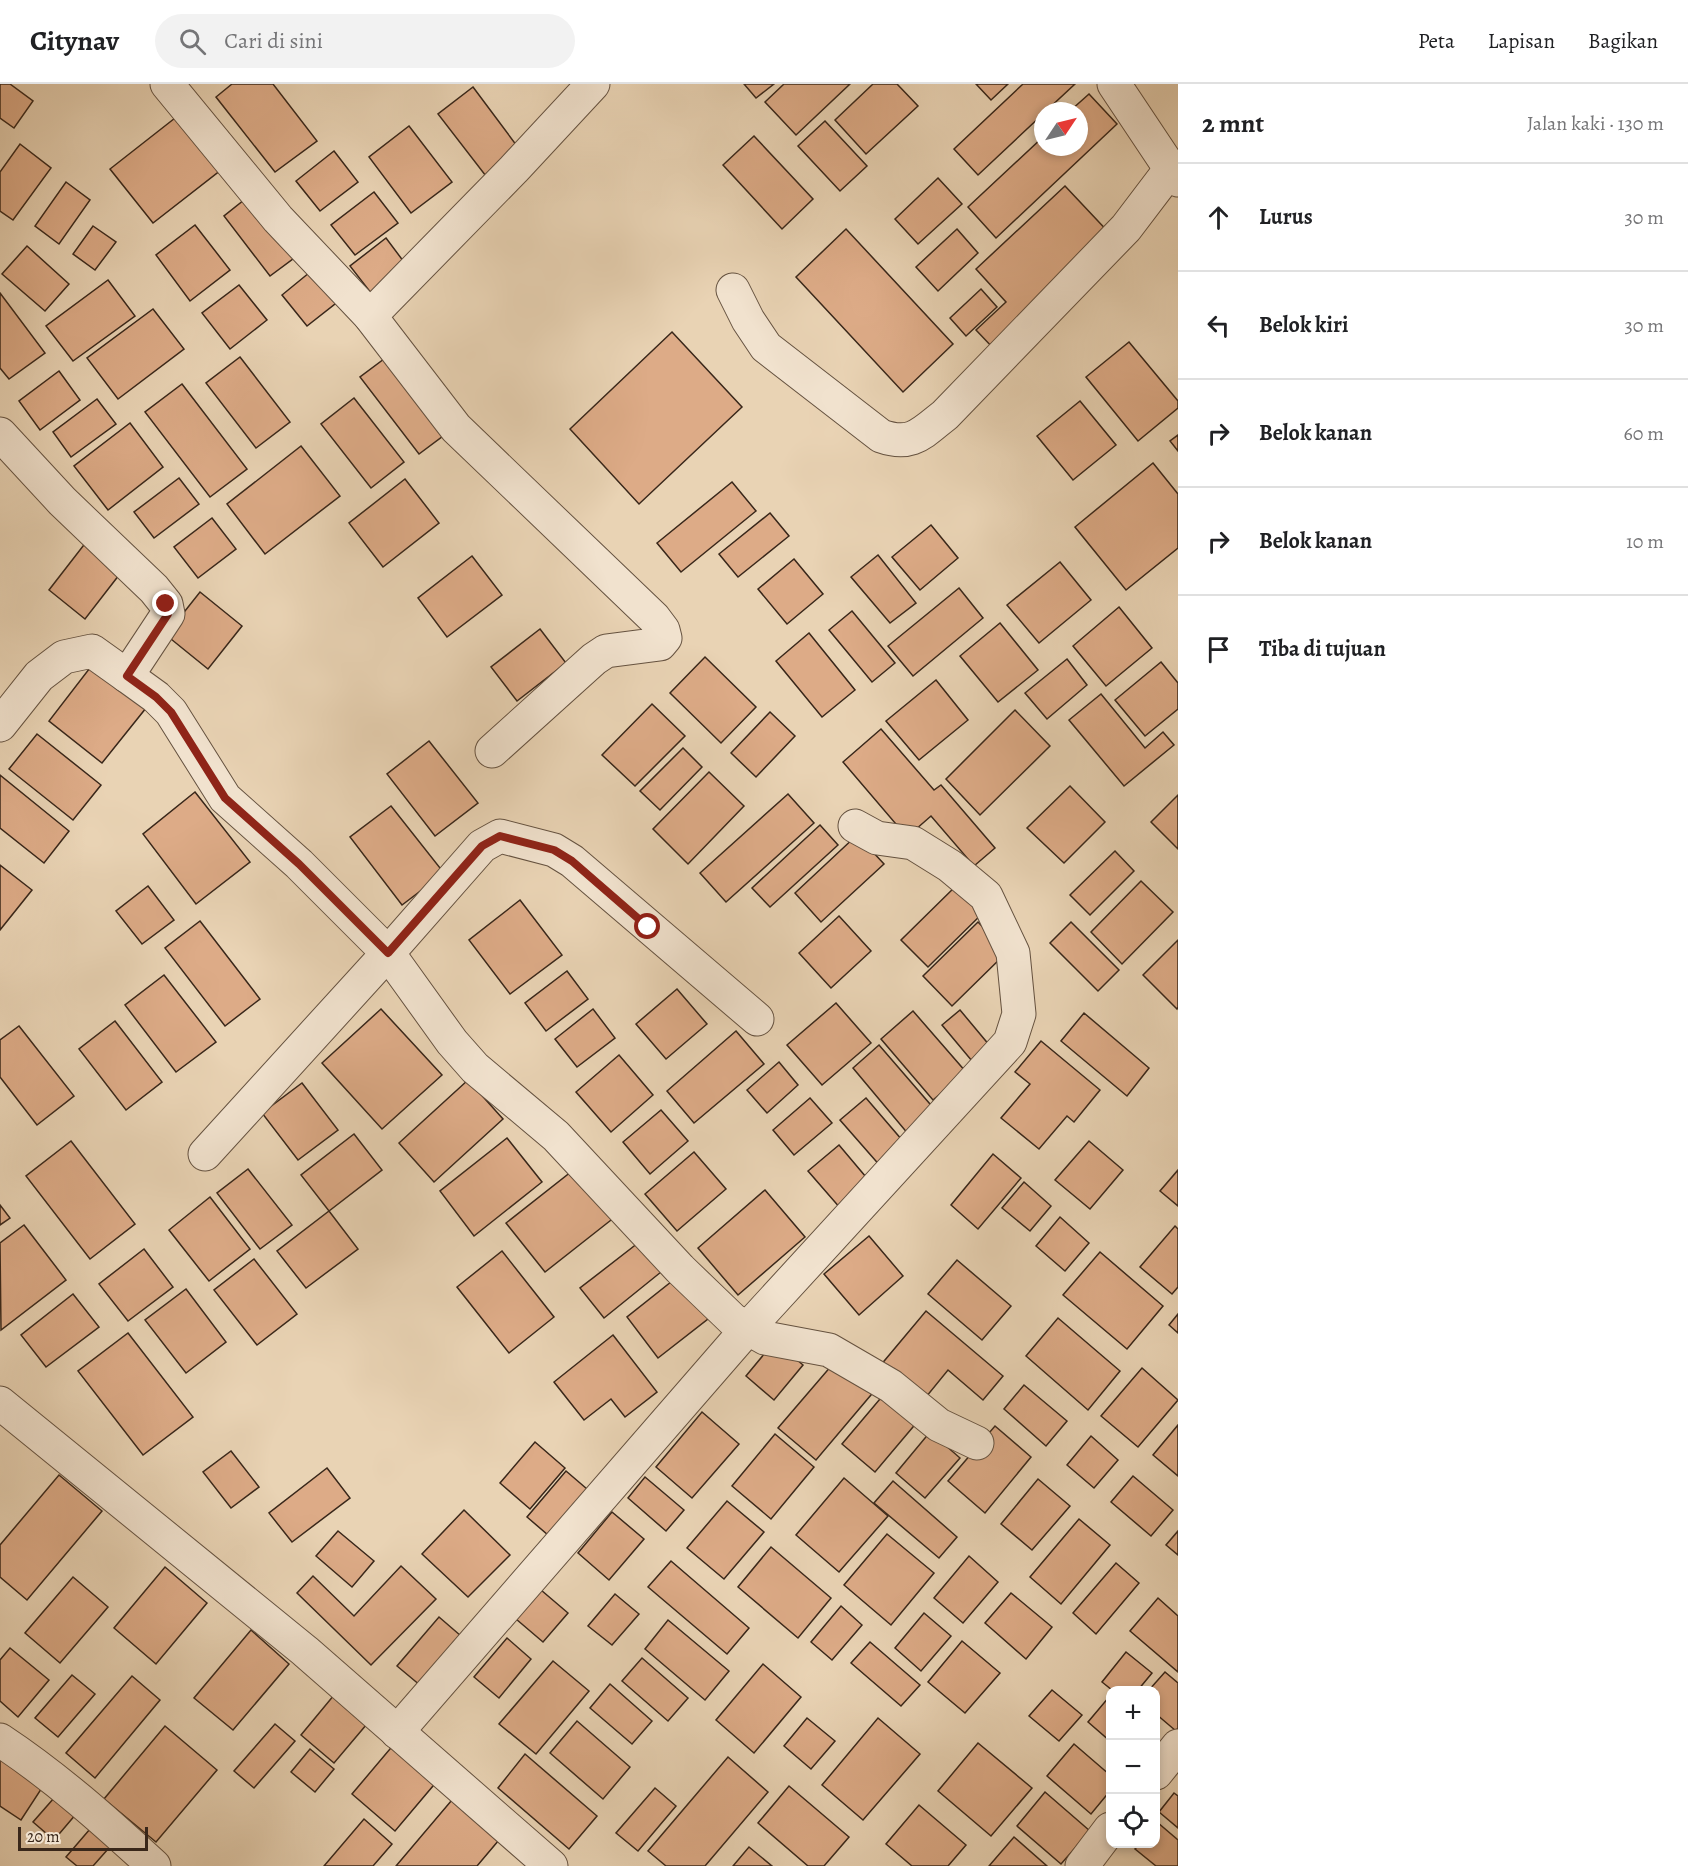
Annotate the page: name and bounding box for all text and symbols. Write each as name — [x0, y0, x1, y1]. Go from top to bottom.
search box — [155, 14, 575, 68]
text: Citynav — [30, 22, 119, 60]
icon: search — [176, 25, 209, 58]
text: Cari di sini — [224, 26, 323, 56]
text: Peta — [1418, 27, 1455, 55]
text: Lapisan — [1488, 27, 1555, 55]
text: Bagikan — [1588, 27, 1658, 55]
north arrow — [1034, 102, 1088, 156]
text: 2 mnt — [1202, 106, 1264, 141]
text: Jalan kaki · 130 m — [1527, 110, 1664, 137]
icon: ahead — [1202, 201, 1235, 234]
text: Lurus — [1259, 202, 1313, 232]
text: 30 m — [1624, 204, 1664, 231]
icon: left — [1202, 309, 1235, 342]
text: Belok kiri — [1259, 310, 1348, 340]
text: 30 m — [1624, 312, 1664, 339]
icon: right — [1202, 417, 1235, 450]
text: Belok kanan — [1259, 418, 1372, 448]
text: 60 m — [1624, 420, 1664, 447]
icon: right — [1202, 525, 1235, 558]
text: Belok kanan — [1259, 526, 1372, 556]
text: 10 m — [1626, 528, 1664, 555]
route end — [152, 590, 178, 616]
icon: arrive — [1202, 633, 1235, 666]
text: Tiba di tujuan — [1259, 634, 1386, 664]
route start — [634, 913, 660, 939]
map controls — [1106, 1686, 1160, 1848]
button: + — [1106, 1686, 1160, 1740]
button: − — [1106, 1740, 1160, 1794]
button: locate — [1106, 1794, 1160, 1848]
scale bar — [18, 1824, 148, 1852]
text: 20 m — [27, 1826, 60, 1848]

